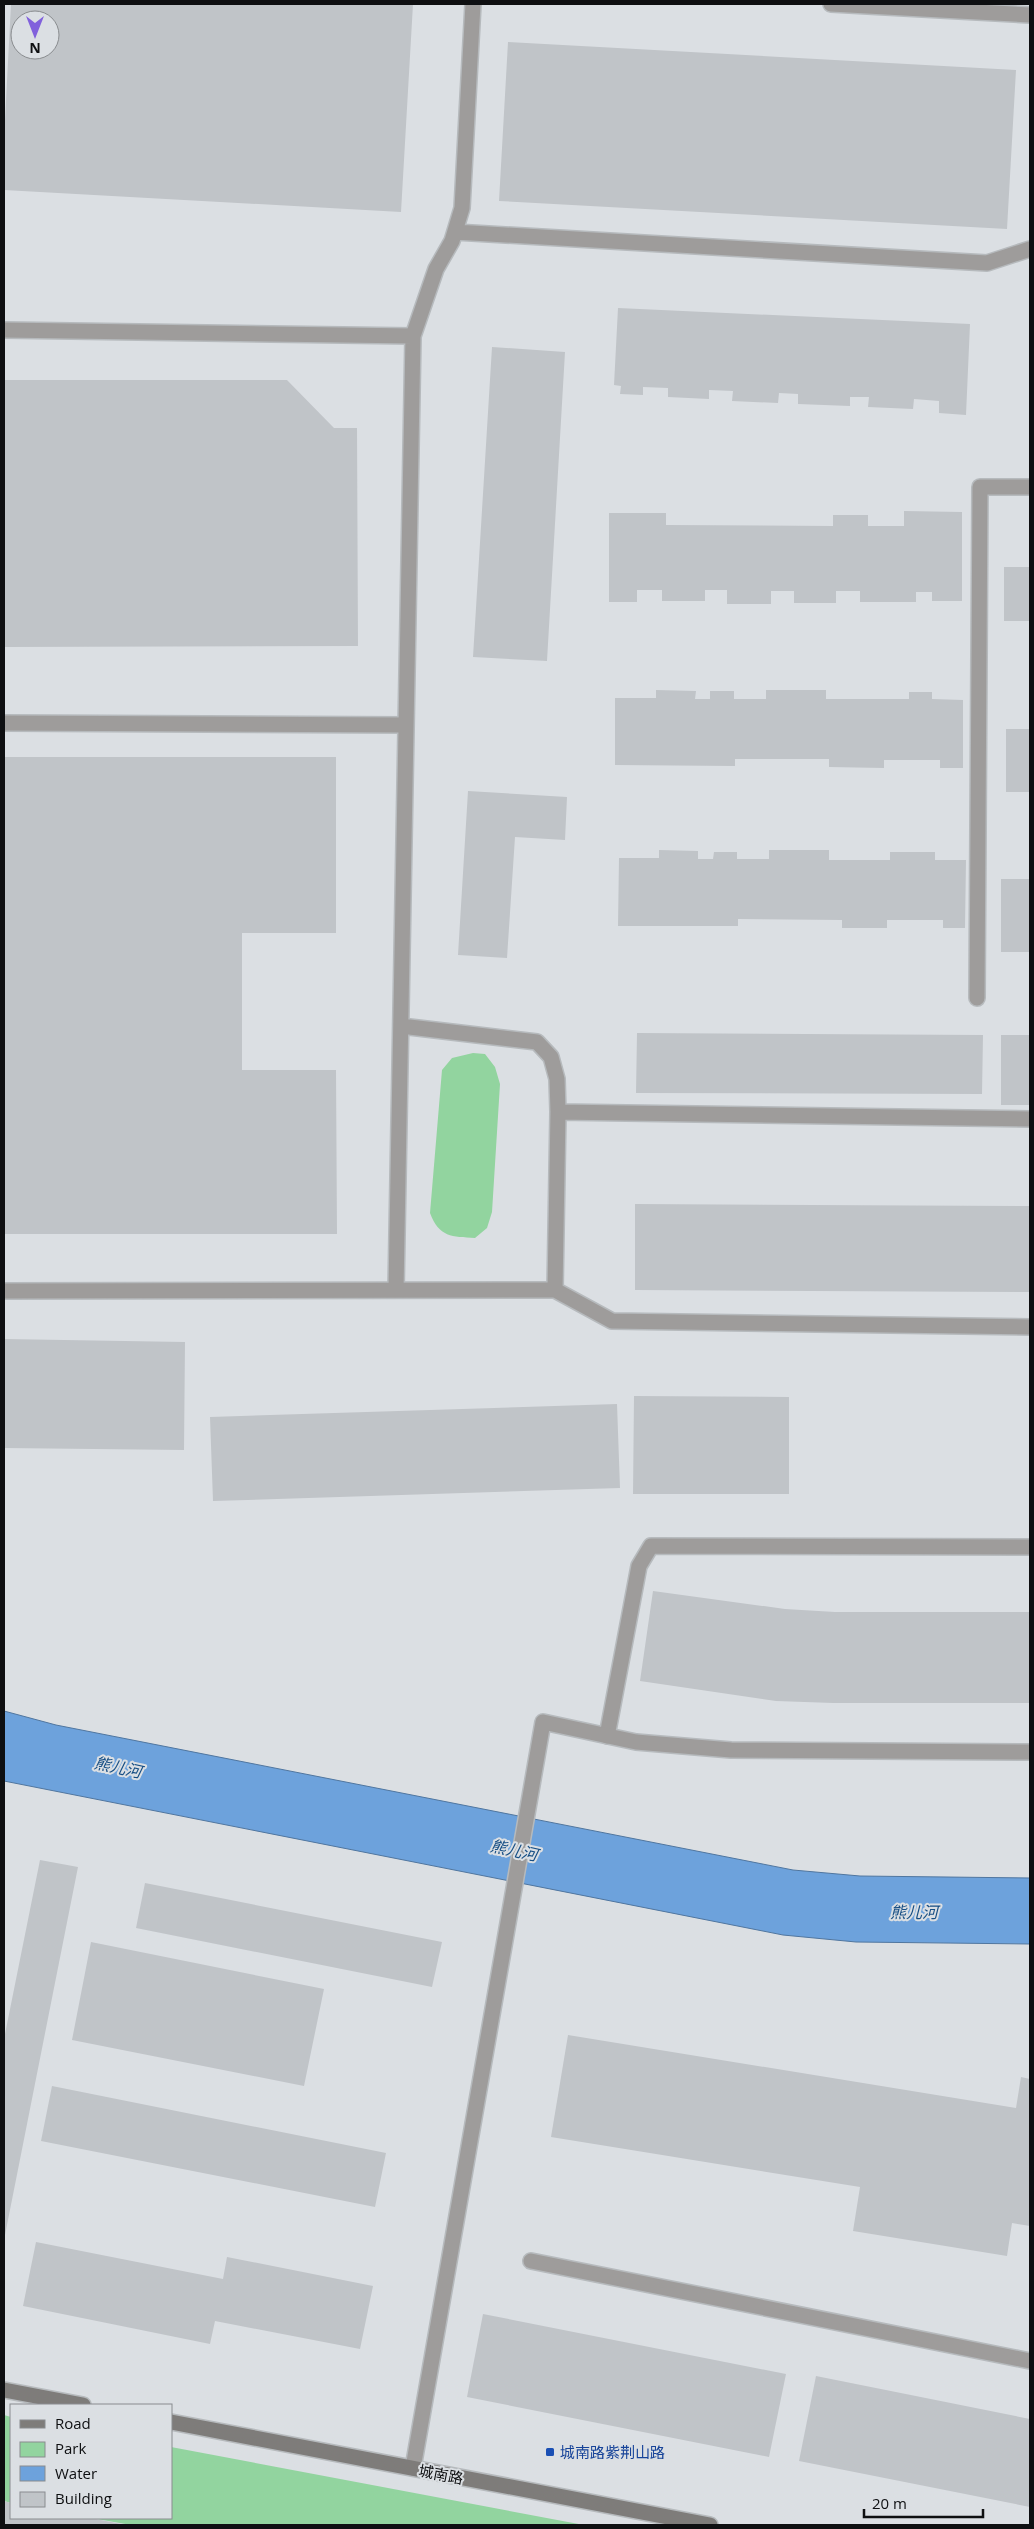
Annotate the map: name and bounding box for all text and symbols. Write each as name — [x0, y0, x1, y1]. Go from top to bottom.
north arrow — [10, 10, 60, 60]
text: N — [29, 39, 41, 58]
water label: 熊儿河 — [92, 1751, 147, 1783]
water label: 熊儿河 — [488, 1834, 543, 1866]
water label: 熊儿河 — [890, 1901, 941, 1923]
legend — [10, 2404, 172, 2519]
text: Road — [55, 2413, 91, 2433]
text: Park — [55, 2438, 86, 2458]
place label: 城南路紫荆山路 — [560, 2442, 665, 2462]
marker: 城南路紫荆山路 — [544, 2446, 556, 2458]
street label: 城南路 — [417, 2460, 465, 2488]
text: Water — [55, 2463, 97, 2483]
scale bar — [864, 2486, 983, 2518]
text: Building — [55, 2488, 112, 2508]
text: 20 m — [872, 2493, 907, 2513]

